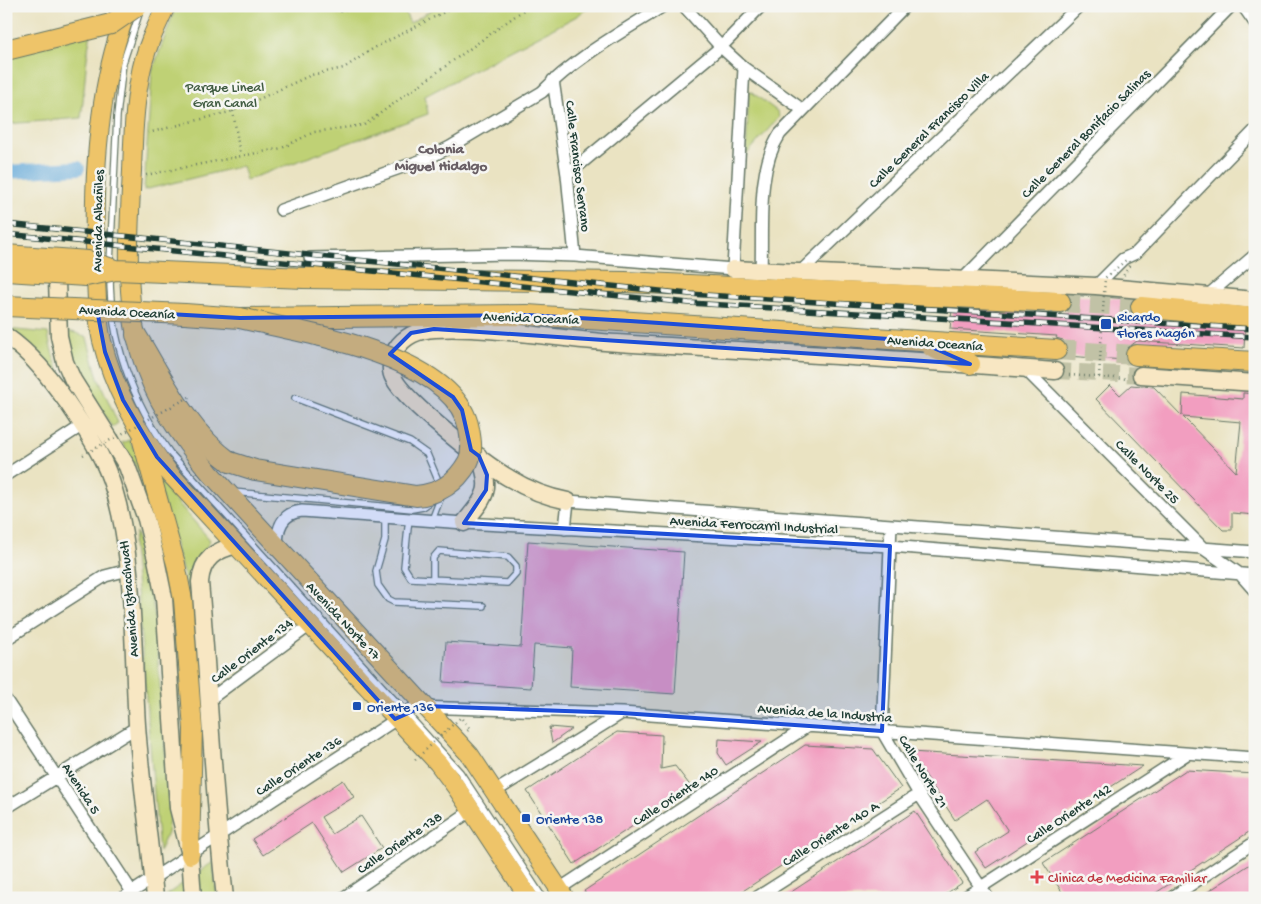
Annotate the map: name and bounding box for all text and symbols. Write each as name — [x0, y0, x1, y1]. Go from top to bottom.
street label: Calle General Bonifacio Salinas — [1019, 66, 1155, 203]
street label: Calle General Francisco Villa — [866, 68, 994, 193]
park label: Parque Lineal Gran Canal — [185, 80, 264, 113]
street label: Calle Francisco Serrano — [560, 100, 593, 233]
district label: Colonia Miguel Hidalgo — [395, 141, 487, 176]
street label: Avenida Albañiles — [90, 169, 109, 272]
street label: Avenida Oceanía — [78, 302, 177, 325]
street label: Avenida Oceanía — [483, 309, 581, 330]
place label: Ricardo Flores Magón — [1116, 310, 1195, 343]
marker: Ricardo Flores Magón — [1099, 317, 1113, 331]
street label: Avenida Oceanía — [886, 333, 985, 356]
street label: Calle Norte 25 — [1111, 437, 1182, 508]
street label: Avenida Ferrocarril Industrial — [669, 514, 838, 539]
street label: Avenida Iztaccíhuatl — [117, 540, 144, 658]
street label: Avenida Norte 17 — [301, 579, 383, 665]
street label: Calle Oriente 134 — [208, 615, 297, 688]
marker: Oriente 136 — [351, 700, 363, 712]
place label: Oriente 136 — [367, 700, 434, 717]
street label: Avenida de la Industria — [757, 701, 894, 728]
street label: Calle Oriente 136 — [253, 733, 346, 801]
street label: Calle Norte 21 — [893, 733, 950, 812]
street label: Avenida 5 — [57, 760, 103, 818]
street label: Calle Oriente 140 — [630, 763, 722, 831]
street label: Calle Oriente 142 — [1024, 781, 1115, 849]
street label: Calle Oriente 140 A — [780, 798, 883, 872]
street label: Calle Oriente 138 — [355, 809, 447, 879]
marker: Oriente 138 — [520, 812, 532, 824]
place label: Oriente 138 — [536, 812, 603, 829]
marker: Clinica de Medicina Familiar — [1030, 870, 1044, 884]
place label: Clinica de Medicina Familiar — [1048, 871, 1208, 888]

